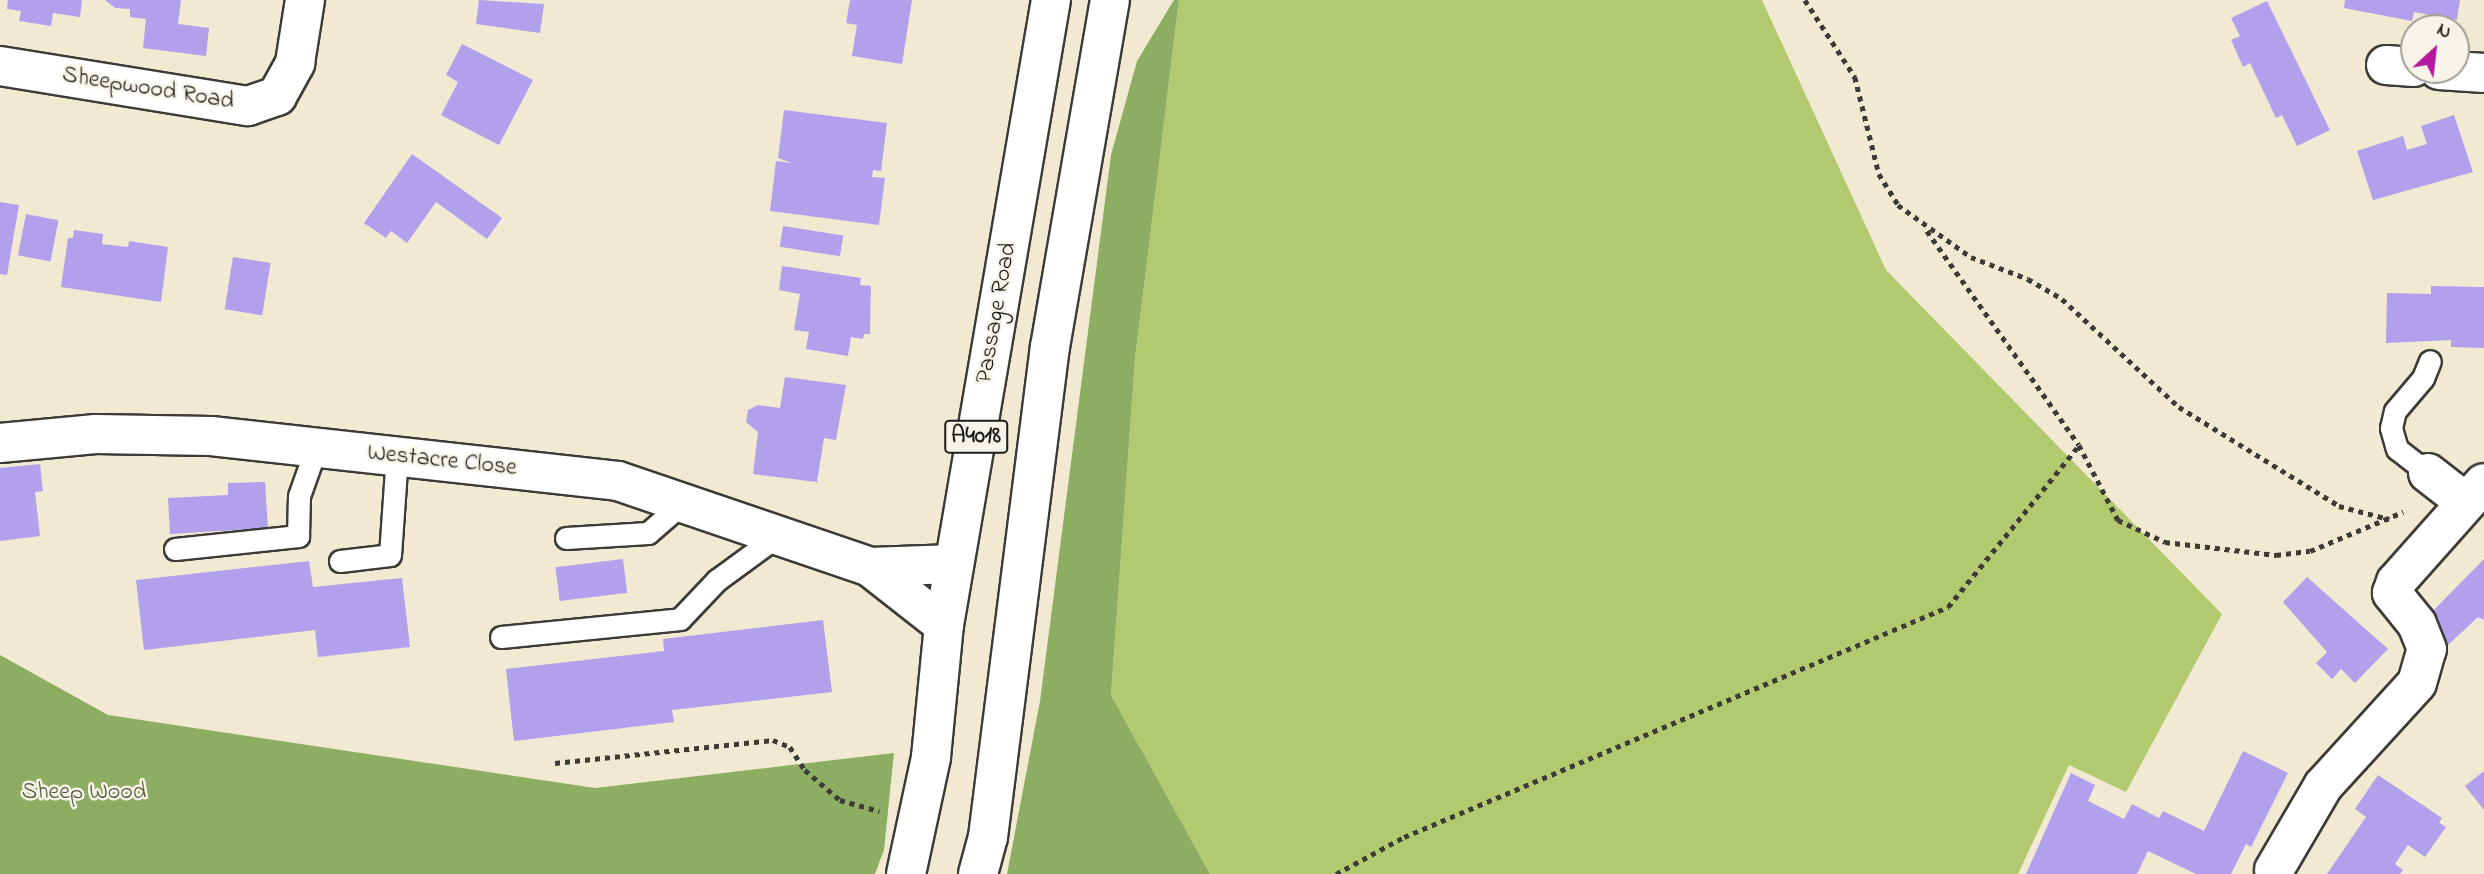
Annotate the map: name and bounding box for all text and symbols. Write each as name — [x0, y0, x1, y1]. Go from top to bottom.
north arrow — [2400, 14, 2470, 84]
text: N — [2432, 17, 2456, 47]
street label: Sheepwood Road — [60, 61, 236, 117]
street label: Passage Road — [970, 240, 1024, 386]
road number: A4018 — [943, 418, 1009, 457]
street label: Westacre Close — [366, 439, 518, 483]
park label: Sheep Wood — [22, 779, 146, 807]

